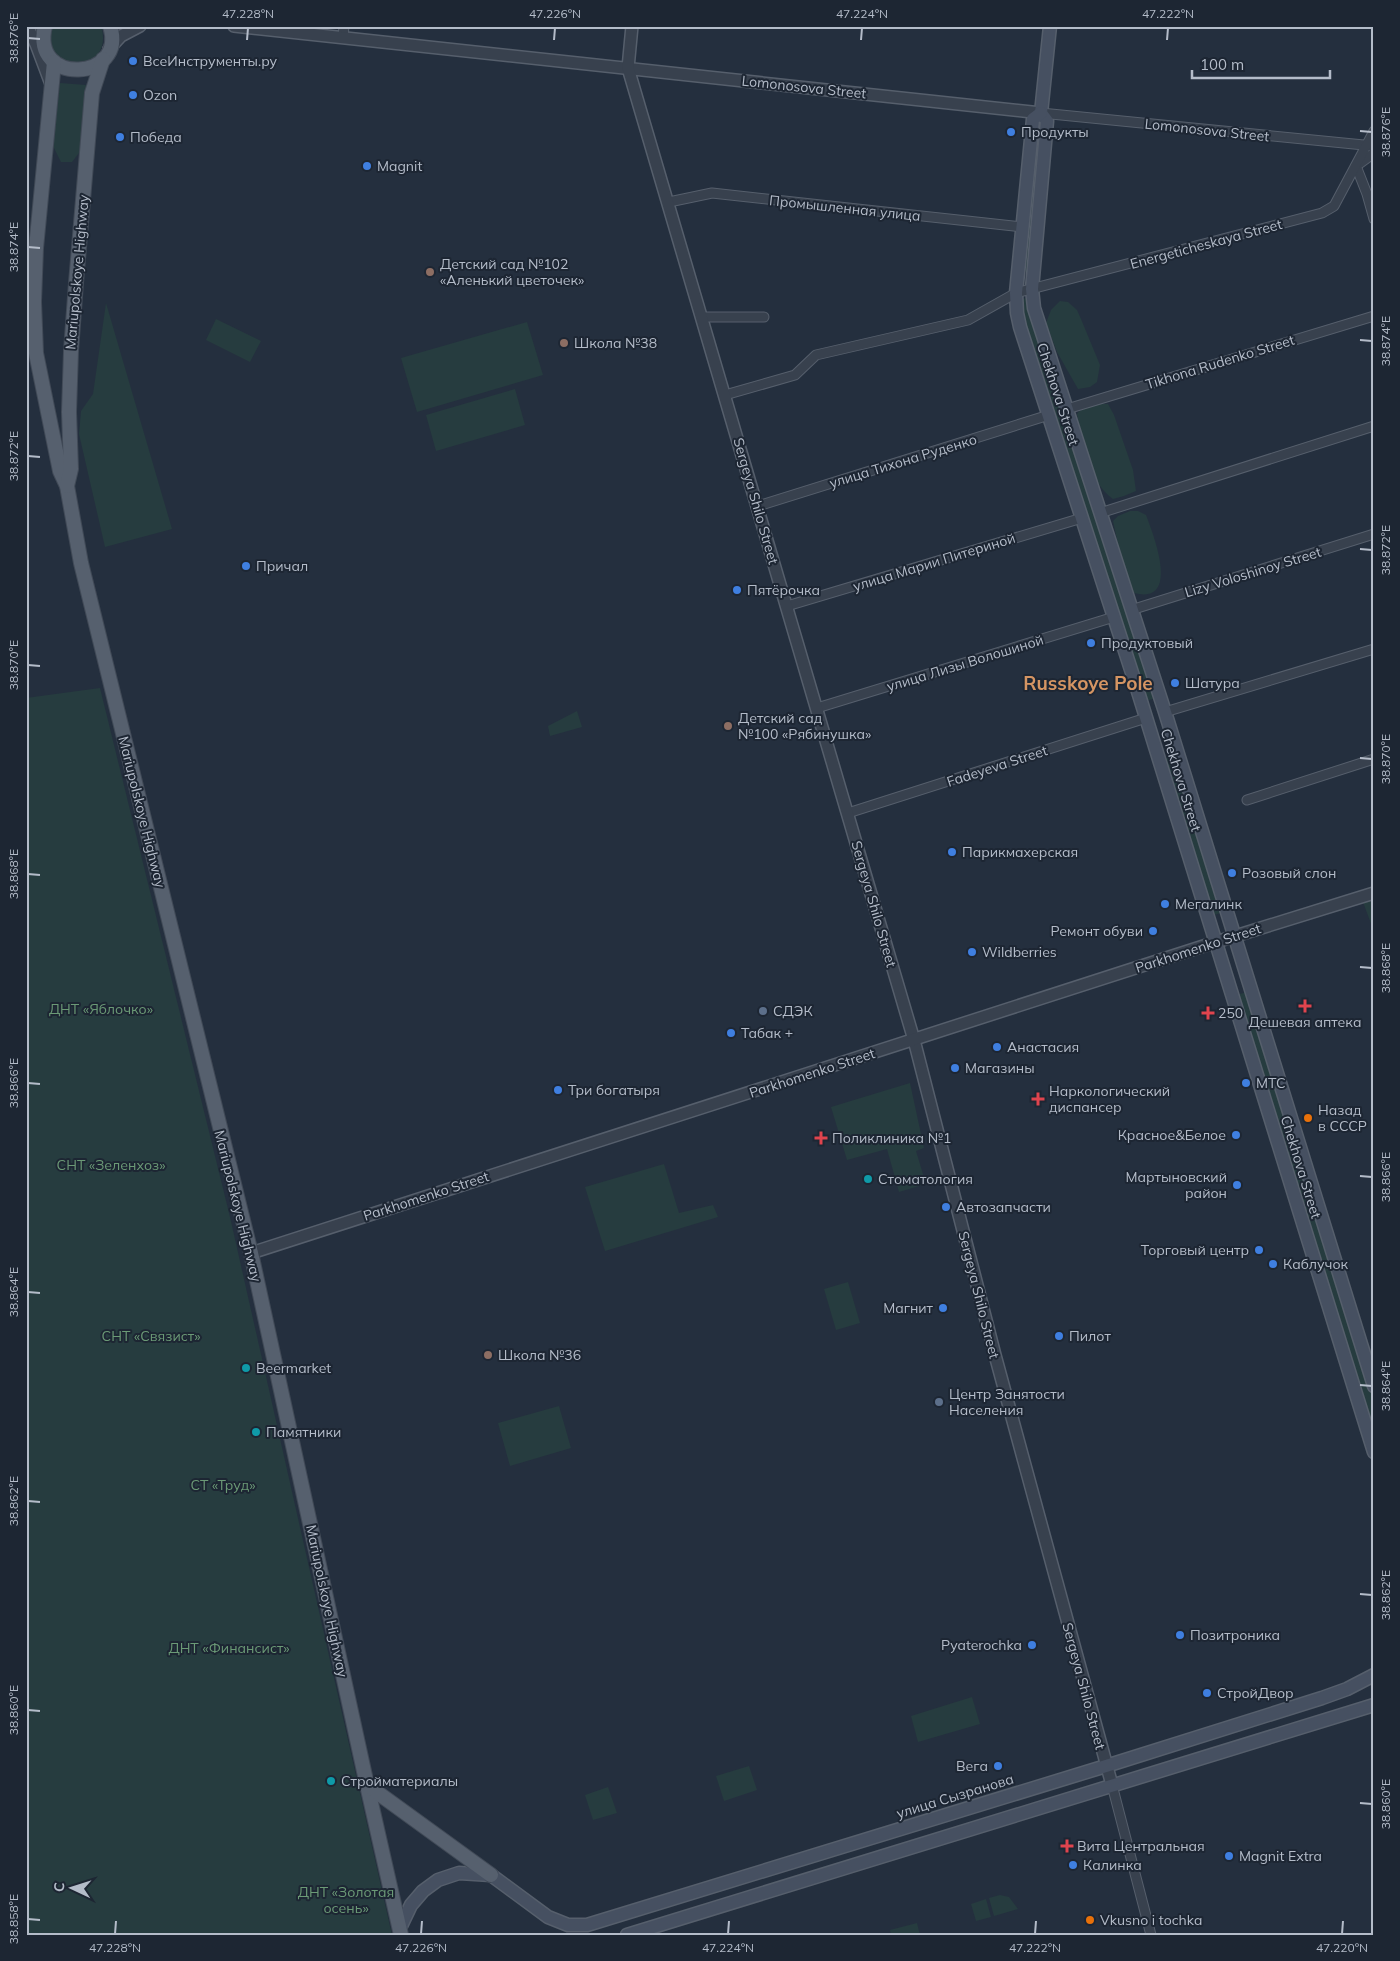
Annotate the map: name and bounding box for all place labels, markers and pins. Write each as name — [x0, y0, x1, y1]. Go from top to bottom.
place label: ВсеИнструменты.ру — [143, 52, 278, 70]
marker: ВсеИнструменты.ру — [127, 55, 139, 67]
place label: Ozon — [143, 86, 177, 104]
marker: Ozon — [127, 89, 139, 101]
place label: Продукты — [1021, 123, 1089, 141]
marker: Продукты — [1005, 126, 1017, 138]
place label: Победа — [130, 128, 182, 146]
marker: Победа — [114, 131, 126, 143]
place label: Magnit — [377, 157, 422, 175]
marker: Magnit — [361, 160, 373, 172]
place label: Детский сад №102 «Аленький цветочек» — [440, 255, 584, 289]
marker: Детский сад №102 «Аленький цветочек» — [424, 266, 436, 278]
place label: Школа №38 — [574, 334, 657, 352]
marker: Школа №38 — [558, 337, 570, 349]
place label: Причал — [256, 557, 308, 575]
marker: Причал — [240, 560, 252, 572]
place label: Пятёрочка — [747, 581, 820, 599]
marker: Пятёрочка — [731, 584, 743, 596]
place label: Продуктовый — [1101, 634, 1193, 652]
marker: Продуктовый — [1085, 637, 1097, 649]
place label: Шатура — [1185, 674, 1240, 692]
marker: Шатура — [1169, 677, 1181, 689]
place label: Детский сад №100 «Рябинушка» — [738, 709, 871, 743]
marker: Детский сад №100 «Рябинушка» — [722, 720, 734, 732]
place label: Парикмахерская — [962, 843, 1078, 861]
marker: Парикмахерская — [946, 846, 958, 858]
place label: Розовый слон — [1242, 864, 1336, 882]
marker: Розовый слон — [1226, 867, 1238, 879]
place label: Мегалинк — [1175, 895, 1242, 913]
marker: Мегалинк — [1159, 898, 1171, 910]
place label: Ремонт обуви — [1050, 922, 1143, 940]
marker: Ремонт обуви — [1147, 925, 1159, 937]
place label: Wildberries — [982, 943, 1057, 961]
marker: Wildberries — [966, 946, 978, 958]
marker: Дешевая аптека — [1299, 1000, 1311, 1012]
place label: СДЭК — [773, 1002, 813, 1020]
place label: 250 — [1218, 1004, 1243, 1022]
marker: СДЭК — [757, 1005, 769, 1017]
marker: 250 — [1202, 1007, 1214, 1019]
place label: Дешевая аптека — [1249, 1013, 1361, 1031]
place label: Табак + — [741, 1024, 793, 1042]
marker: Табак + — [725, 1027, 737, 1039]
place label: Анастасия — [1007, 1038, 1079, 1056]
marker: Анастасия — [991, 1041, 1003, 1053]
place label: Магазины — [965, 1059, 1035, 1077]
marker: Магазины — [949, 1062, 961, 1074]
place label: МТС — [1256, 1074, 1285, 1092]
marker: МТС — [1240, 1077, 1252, 1089]
place label: Три богатыря — [568, 1081, 660, 1099]
place label: Наркологический диспансер — [1049, 1082, 1170, 1116]
marker: Три богатыря — [552, 1084, 564, 1096]
marker: Наркологический диспансер — [1031, 1092, 1045, 1106]
place label: Назад в СССР — [1318, 1101, 1367, 1135]
marker: Назад в СССР — [1302, 1112, 1314, 1124]
place label: Красное&Белое — [1118, 1126, 1226, 1144]
place label: Поликлиника №1 — [832, 1129, 951, 1147]
marker: Красное&Белое — [1230, 1129, 1242, 1141]
marker: Поликлиника №1 — [814, 1131, 828, 1145]
place label: Мартыновский район — [1126, 1168, 1227, 1202]
place label: Стоматология — [878, 1170, 973, 1188]
marker: Стоматология — [862, 1173, 874, 1185]
marker: Мартыновский район — [1231, 1179, 1243, 1191]
place label: Автозапчасти — [956, 1198, 1051, 1216]
marker: Автозапчасти — [940, 1201, 952, 1213]
place label: Торговый центр — [1141, 1241, 1249, 1259]
marker: Торговый центр — [1253, 1244, 1265, 1256]
place label: Каблучок — [1283, 1255, 1349, 1273]
marker: Каблучок — [1267, 1258, 1279, 1270]
place label: Магнит — [883, 1299, 934, 1317]
marker: Магнит — [937, 1302, 949, 1314]
place label: Пилот — [1069, 1327, 1111, 1345]
marker: Пилот — [1053, 1330, 1065, 1342]
place label: Школа №36 — [498, 1346, 581, 1364]
marker: Школа №36 — [482, 1349, 494, 1361]
place label: Beermarket — [256, 1359, 331, 1377]
marker: Beermarket — [240, 1362, 252, 1374]
place label: Центр Занятости Населения — [949, 1385, 1065, 1419]
marker: Центр Занятости Населения — [933, 1396, 945, 1408]
place label: Памятники — [266, 1423, 341, 1441]
marker: Памятники — [250, 1426, 262, 1438]
place label: Позитроника — [1190, 1626, 1280, 1644]
marker: Позитроника — [1174, 1629, 1186, 1641]
place label: Pyaterochka — [941, 1636, 1022, 1654]
marker: Pyaterochka — [1026, 1639, 1038, 1651]
place label: СтройДвор — [1217, 1684, 1294, 1702]
marker: СтройДвор — [1201, 1687, 1213, 1699]
place label: Вега — [956, 1757, 988, 1775]
marker: Вега — [992, 1760, 1004, 1772]
place label: Стройматериалы — [341, 1772, 458, 1790]
marker: Стройматериалы — [325, 1775, 337, 1787]
place label: Вита Центральная — [1077, 1837, 1205, 1855]
marker: Вита Центральная — [1061, 1840, 1073, 1852]
place label: Magnit Extra — [1239, 1847, 1322, 1865]
marker: Magnit Extra — [1223, 1850, 1235, 1862]
place label: Калинка — [1083, 1856, 1142, 1874]
marker: Калинка — [1067, 1859, 1079, 1871]
place label: Vkusno i tochka — [1100, 1911, 1202, 1929]
marker: Vkusno i tochka — [1084, 1914, 1096, 1926]

